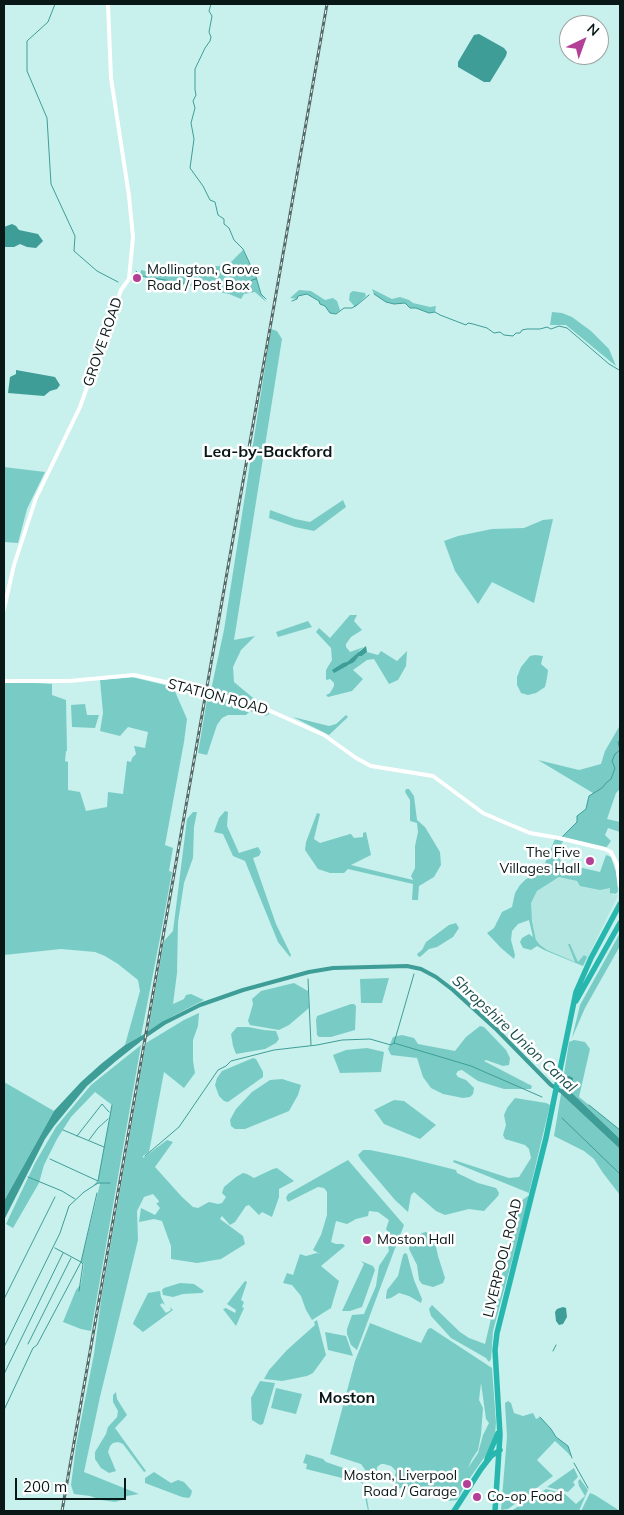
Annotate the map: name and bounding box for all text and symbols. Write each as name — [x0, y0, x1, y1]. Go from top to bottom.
north arrow — [559, 15, 609, 65]
text: N — [583, 19, 603, 40]
place label: Mollington, Grove Road / Post Box — [147, 262, 260, 294]
marker: Mollington, Grove Road / Post Box — [131, 272, 143, 284]
street label: GROVE ROAD — [80, 295, 126, 389]
district label: Lea-by-Backford — [204, 442, 332, 462]
street label: STATION ROAD — [166, 676, 270, 718]
place label: The Five Villages Hall — [499, 845, 580, 878]
marker: The Five Villages Hall — [584, 855, 596, 867]
water label: Shropshire Union Canal — [448, 972, 580, 1096]
street label: LIVERPOOL ROAD — [480, 1197, 526, 1319]
place label: Moston Hall — [377, 1232, 454, 1248]
marker: Moston Hall — [361, 1234, 373, 1246]
district label: Moston — [319, 1388, 375, 1408]
scale bar — [18, 1468, 129, 1500]
place label: Moston, Liverpool Road / Garage — [344, 1468, 457, 1500]
text: 200 m — [23, 1477, 67, 1496]
marker: Moston, Liverpool Road / Garage — [461, 1478, 473, 1490]
place label: Co-op Food — [487, 1489, 563, 1505]
marker: Co-op Food — [471, 1491, 483, 1503]

